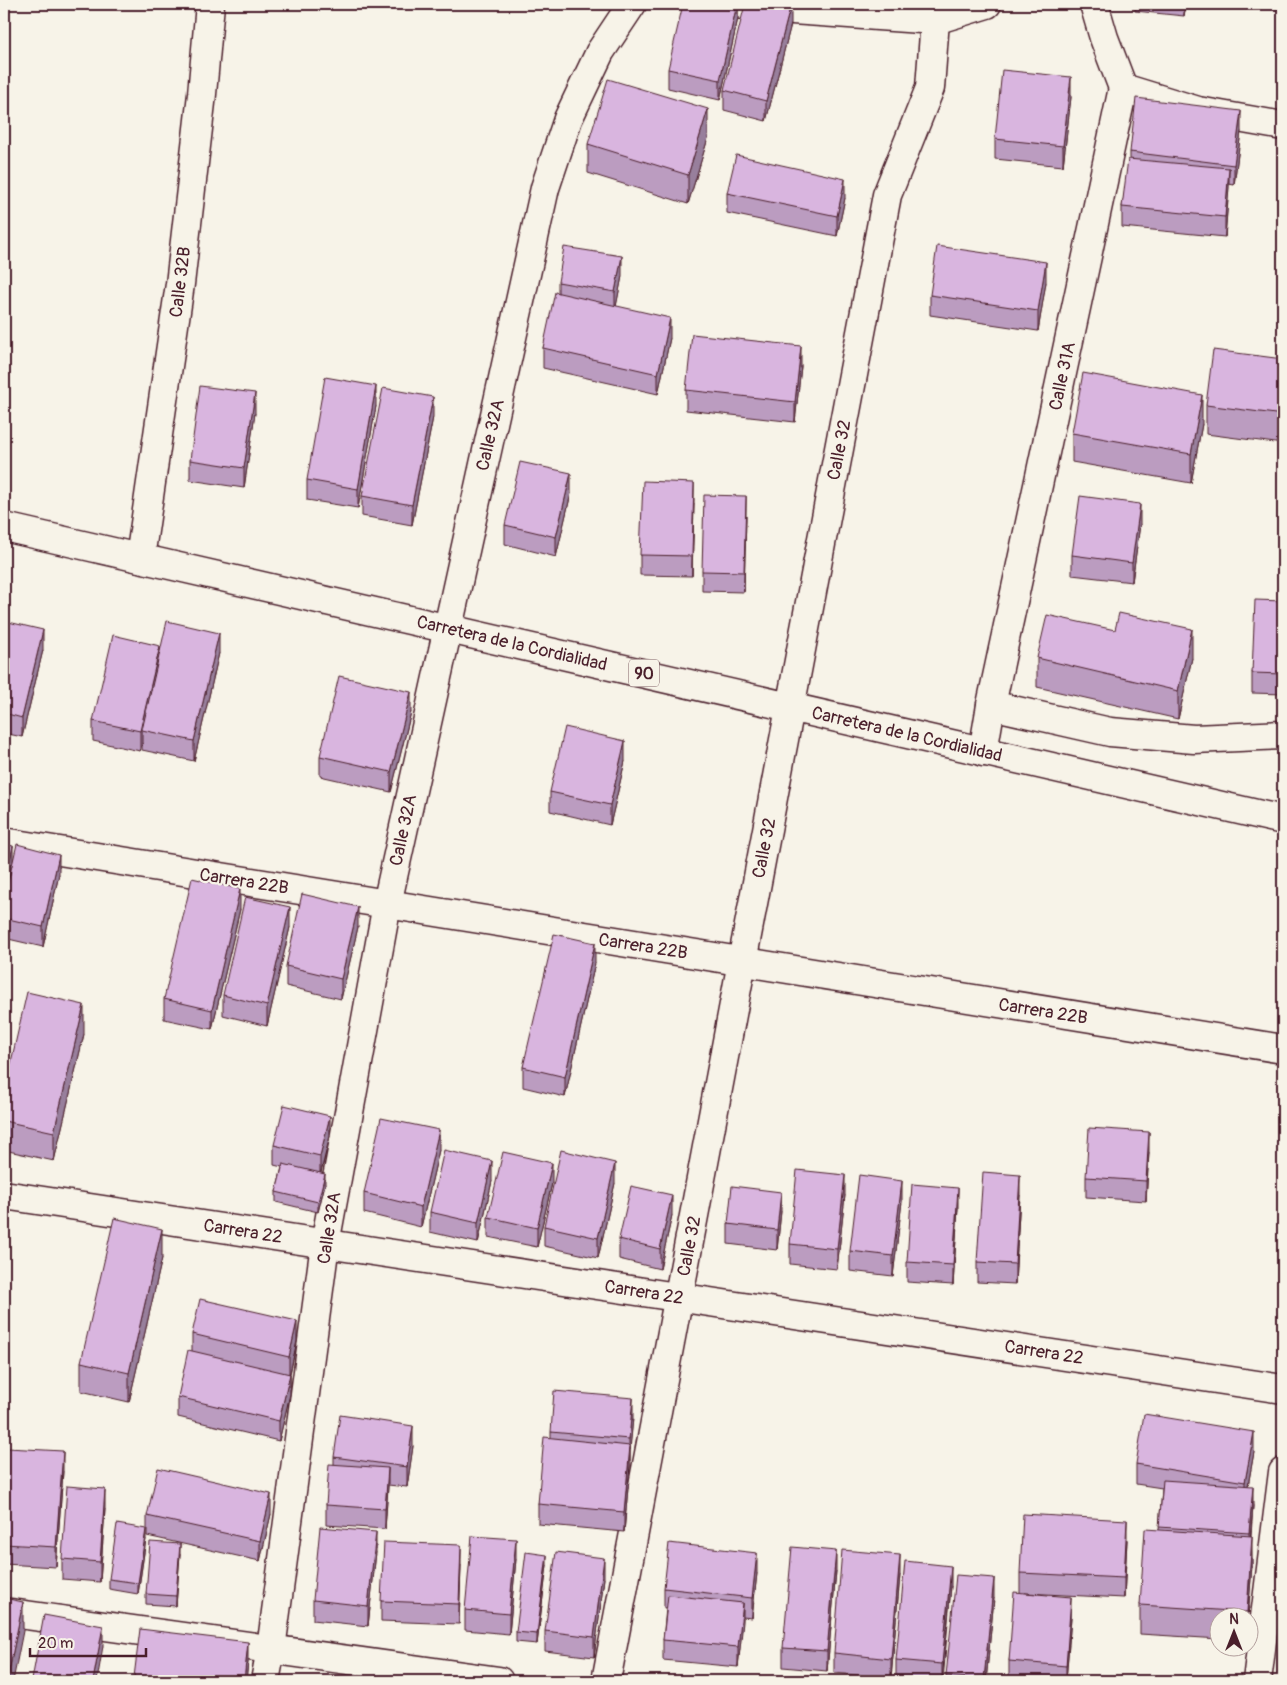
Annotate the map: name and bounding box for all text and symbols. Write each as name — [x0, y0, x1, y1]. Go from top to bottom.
street label: Calle 32B — [165, 245, 196, 319]
street label: Calle 31A — [1044, 339, 1081, 413]
street label: Calle 32A — [471, 397, 510, 473]
street label: Calle 32 — [822, 418, 857, 482]
street label: Carretera de la Cordialidad — [414, 610, 609, 677]
road number: 90 — [629, 660, 659, 686]
street label: Carretera de la Cordialidad — [809, 701, 1004, 768]
street label: Calle 32A — [385, 792, 422, 868]
street label: Calle 32 — [747, 816, 782, 880]
street label: Carrera 22B — [198, 863, 290, 900]
street label: Carrera 22B — [597, 928, 689, 965]
street label: Carrera 22B — [997, 993, 1089, 1030]
street label: Calle 32A — [312, 1190, 347, 1266]
street label: Carrera 22 — [202, 1214, 284, 1249]
street label: Calle 32 — [672, 1214, 707, 1278]
street label: Carrera 22 — [603, 1275, 685, 1310]
street label: Carrera 22 — [1003, 1335, 1085, 1370]
north arrow — [1210, 1608, 1260, 1658]
text: N — [1229, 1611, 1239, 1628]
scale bar — [30, 1625, 146, 1657]
text: 20 m — [38, 1634, 73, 1653]

